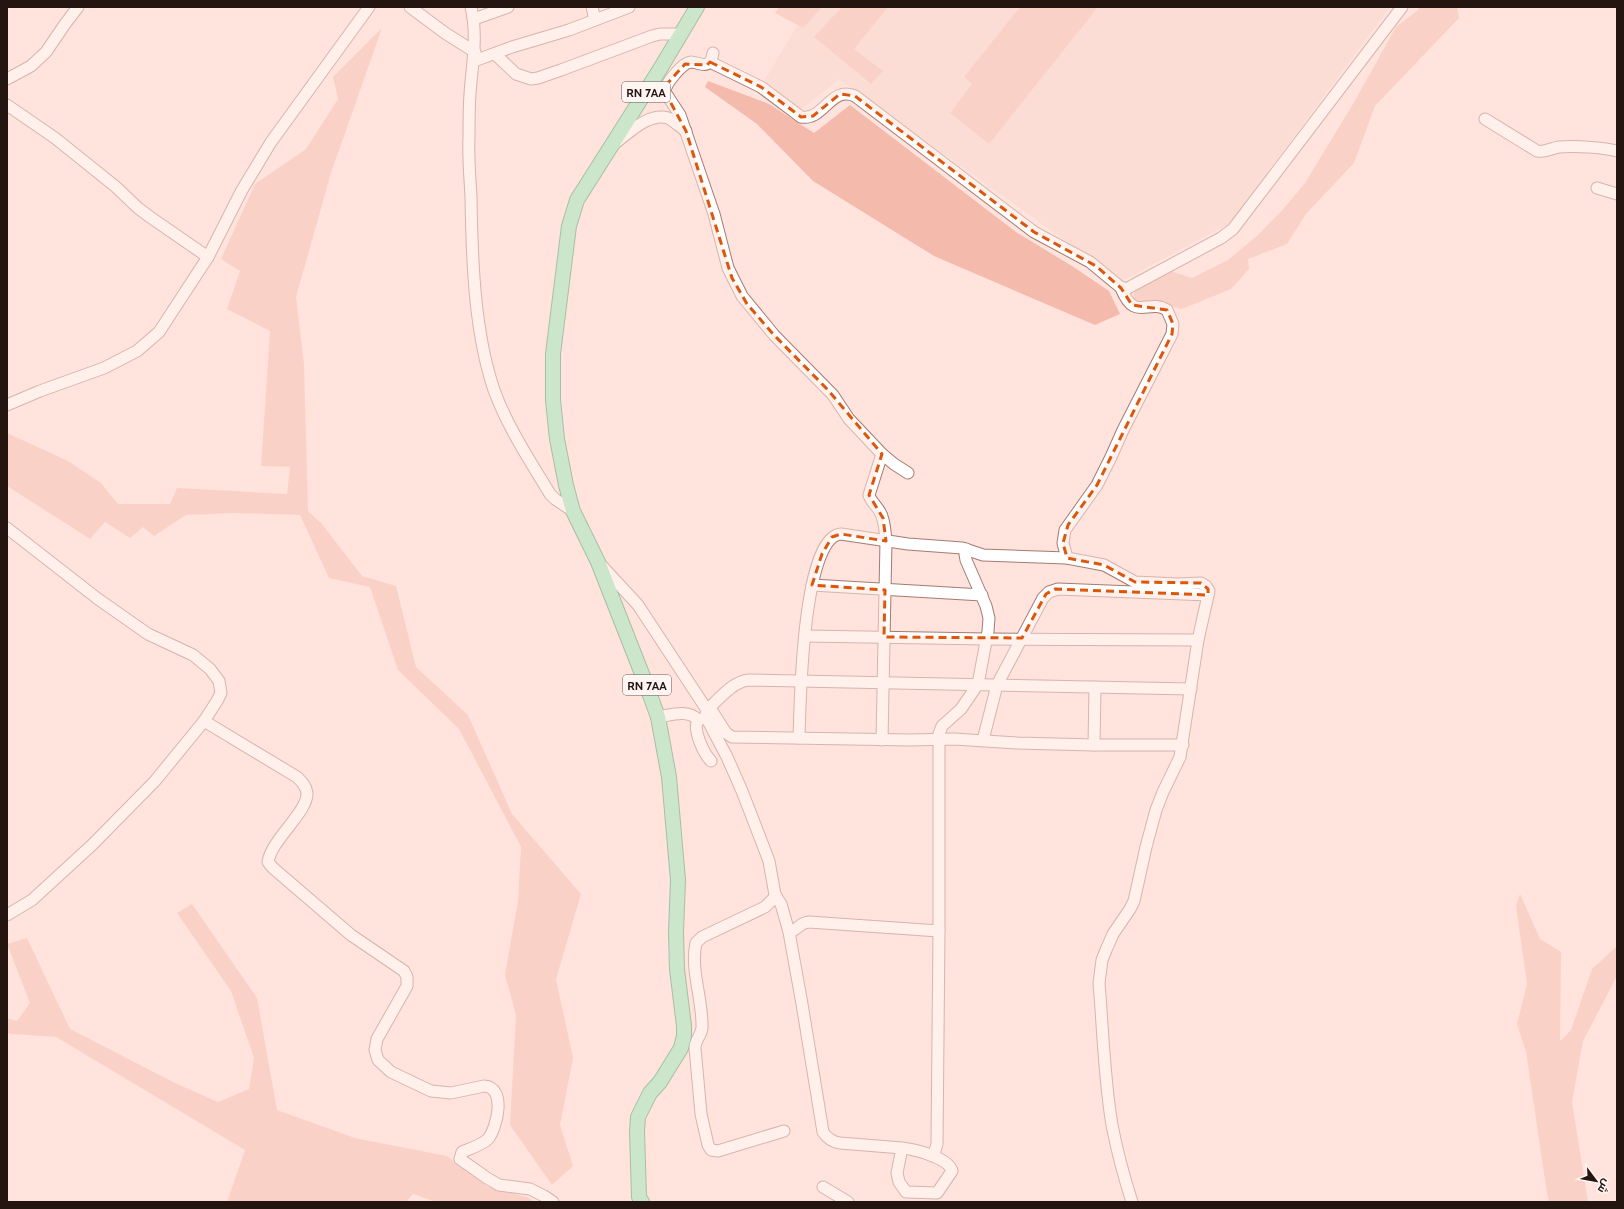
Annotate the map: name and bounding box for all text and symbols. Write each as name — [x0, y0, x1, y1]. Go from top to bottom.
road number: RN 7AA — [622, 82, 670, 102]
road number: RN 7AA — [623, 675, 671, 695]
north arrow — [1576, 1161, 1616, 1201]
text: ش — [1595, 1177, 1614, 1196]

